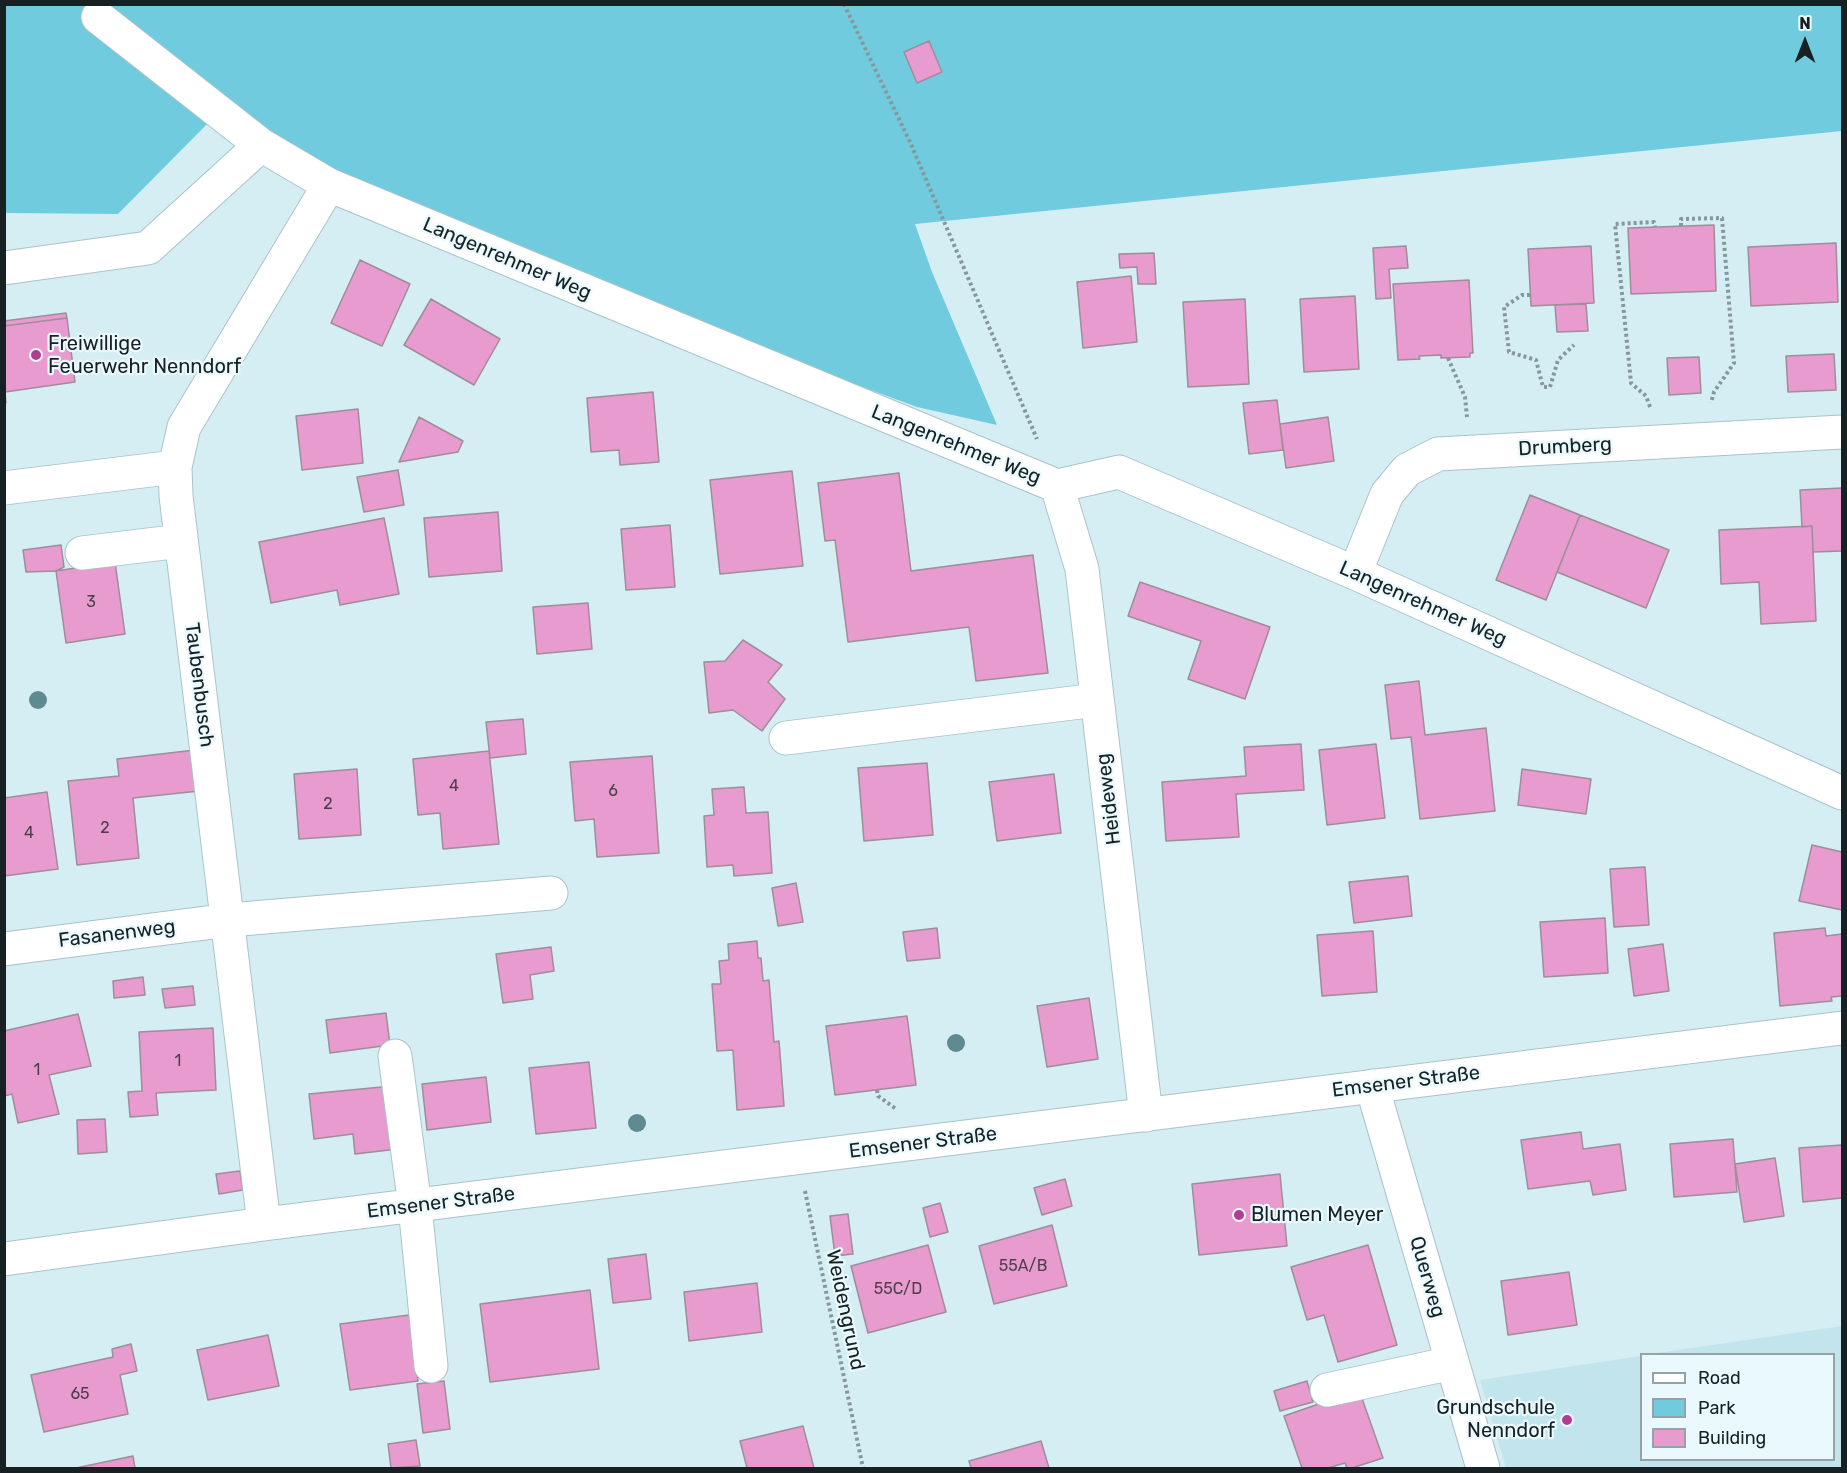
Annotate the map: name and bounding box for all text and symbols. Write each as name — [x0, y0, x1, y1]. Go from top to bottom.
north arrow — [1775, 12, 1835, 72]
text: N — [1799, 14, 1811, 33]
street label: Langenrehmer Weg — [419, 213, 595, 305]
place label: Freiwillige Feuerwehr Nenndorf — [48, 332, 241, 379]
marker: Freiwillige Feuerwehr Nenndorf — [29, 348, 43, 362]
street label: Langenrehmer Weg — [868, 400, 1044, 490]
street label: Drumberg — [1518, 433, 1612, 461]
street label: Langenrehmer Weg — [1336, 556, 1510, 652]
house number: 3 — [86, 592, 96, 612]
street label: Taubenbusch — [179, 621, 219, 749]
street label: Heideweg — [1091, 752, 1127, 846]
house number: 4 — [449, 776, 459, 796]
house number: 6 — [608, 781, 618, 801]
house number: 2 — [323, 794, 333, 814]
house number: 2 — [100, 818, 110, 838]
house number: 4 — [24, 823, 34, 843]
street label: Fasanenweg — [57, 915, 177, 953]
house number: 1 — [175, 1051, 181, 1071]
house number: 1 — [34, 1060, 40, 1080]
street label: Emsener Straße — [1331, 1061, 1481, 1103]
street label: Emsener Straße — [848, 1122, 998, 1164]
street label: Emsener Straße — [366, 1182, 516, 1224]
place label: Blumen Meyer — [1251, 1203, 1383, 1227]
marker: Blumen Meyer — [1232, 1208, 1246, 1222]
street label: Querweg — [1404, 1234, 1450, 1320]
street label: Weidengrund — [821, 1248, 869, 1372]
house number: 55A/B — [999, 1256, 1047, 1276]
house number: 55C/D — [874, 1279, 922, 1299]
legend — [1640, 1353, 1835, 1461]
text: Road — [1698, 1367, 1741, 1389]
house number: 65 — [70, 1384, 90, 1404]
place label: Grundschule Nenndorf — [1436, 1396, 1555, 1443]
text: Park — [1698, 1397, 1735, 1419]
marker: Grundschule Nenndorf — [1560, 1413, 1574, 1427]
text: Building — [1698, 1427, 1766, 1449]

